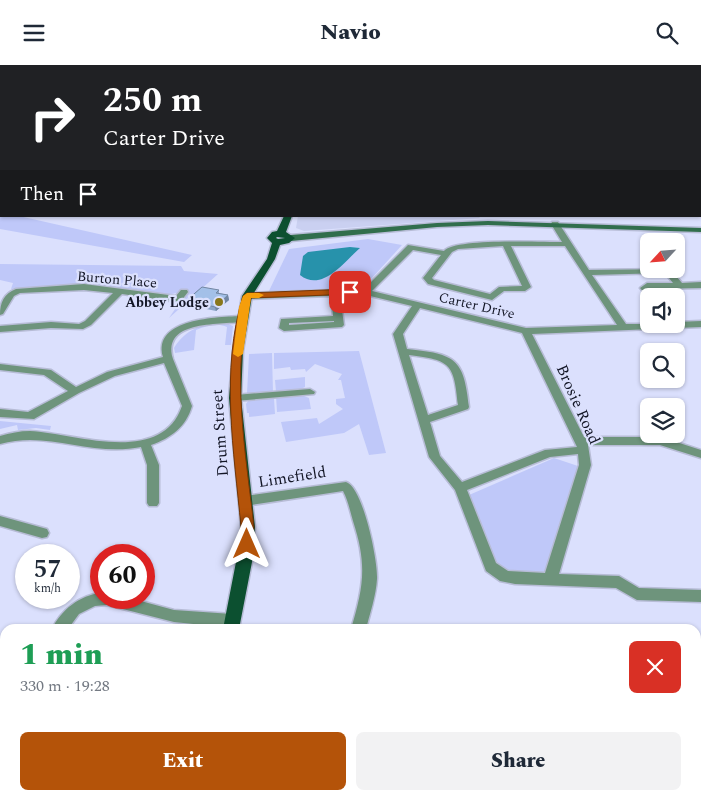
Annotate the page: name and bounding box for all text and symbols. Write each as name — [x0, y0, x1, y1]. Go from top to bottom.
text: Navio — [320, 16, 381, 49]
icon: menu — [20, 19, 48, 47]
icon: search — [653, 19, 681, 47]
text: 250 m — [103, 74, 202, 127]
icon: right — [20, 85, 85, 150]
text: Carter Drive — [103, 122, 225, 155]
text: Then — [20, 180, 64, 209]
icon: arrive — [74, 180, 102, 208]
north arrow — [640, 233, 685, 277]
map controls — [640, 233, 685, 443]
street label: Burton Place — [76, 266, 158, 293]
pin — [329, 271, 371, 313]
icon: arrive — [336, 278, 364, 306]
street label: Carter Drive — [437, 287, 517, 325]
button: sound — [640, 288, 685, 333]
place label: Abbey Lodge — [125, 292, 209, 313]
marker: Abbey Lodge — [213, 296, 225, 308]
button: search — [640, 343, 685, 388]
street label: Brosie Road — [550, 361, 606, 448]
street label: Drum Street — [205, 388, 235, 477]
button: layers — [640, 398, 685, 443]
street label: Limefield — [256, 460, 328, 494]
position arrow — [220, 517, 272, 569]
speed limit sign: 60 — [90, 544, 155, 609]
text: 57 — [33, 551, 62, 589]
text: km/h — [34, 579, 61, 598]
text: 1 min — [20, 632, 103, 678]
button: close — [629, 641, 681, 693]
text: 330 m · 19:28 — [20, 674, 110, 698]
button: Exit — [20, 732, 346, 790]
button: Share — [356, 732, 681, 790]

